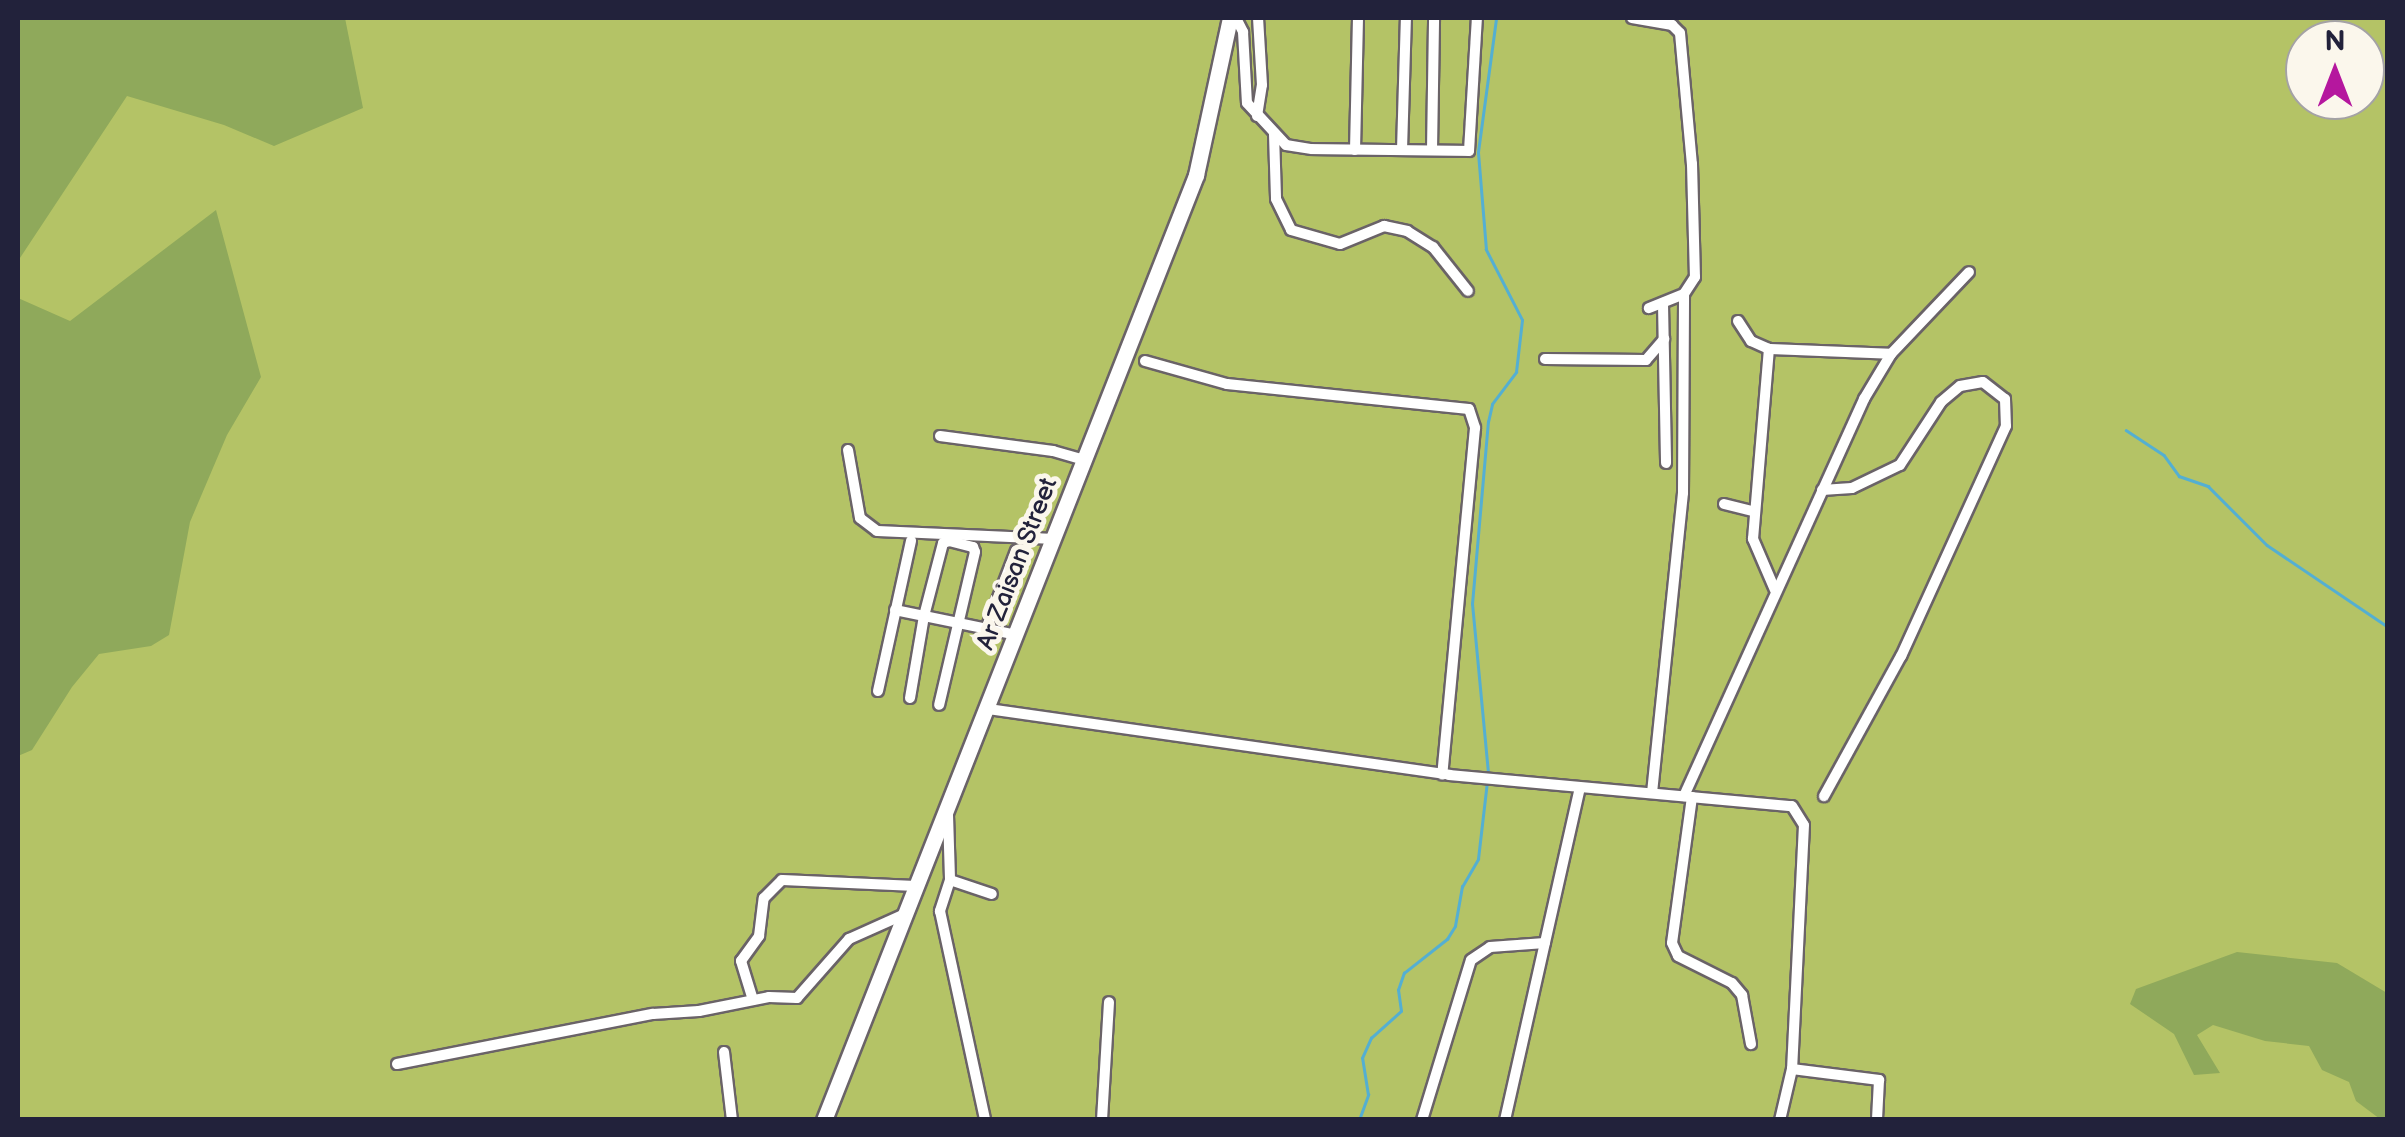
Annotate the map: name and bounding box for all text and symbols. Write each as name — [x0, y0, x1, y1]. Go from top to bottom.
north arrow — [2285, 20, 2385, 120]
text: N — [2324, 25, 2346, 58]
street label: Ar Zaisan Street — [971, 473, 1065, 655]

